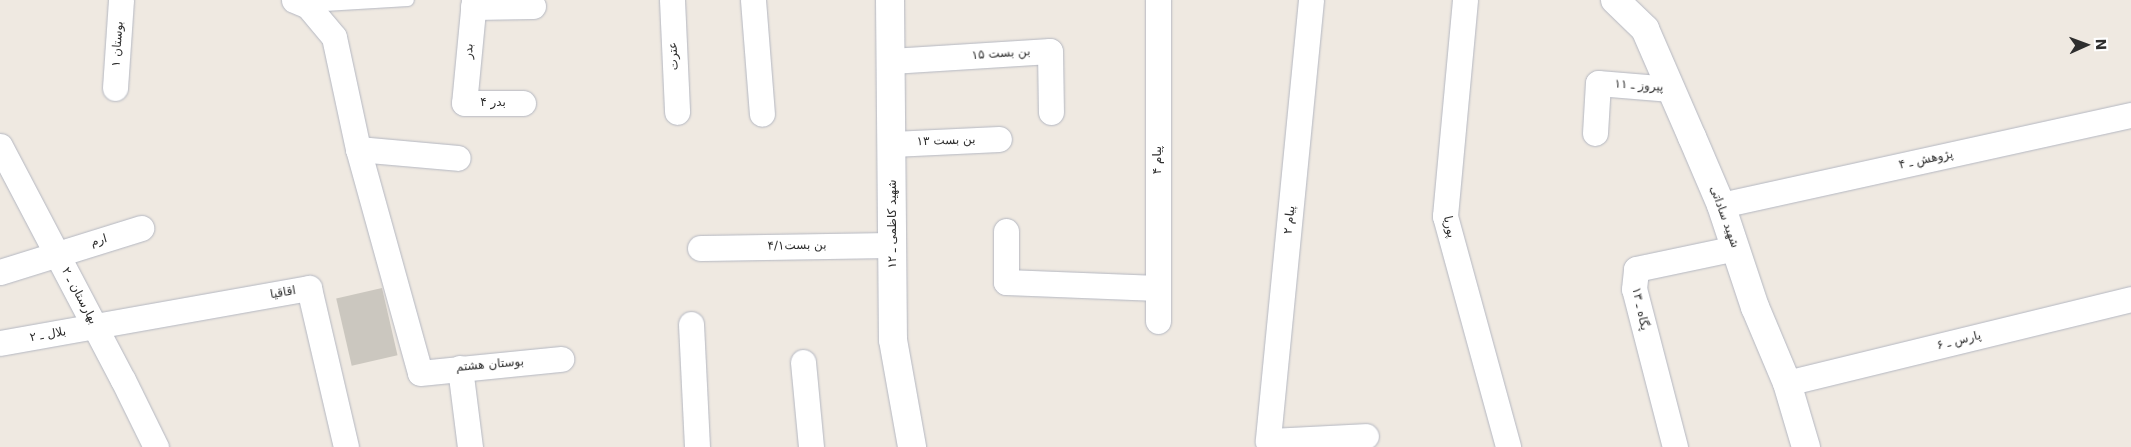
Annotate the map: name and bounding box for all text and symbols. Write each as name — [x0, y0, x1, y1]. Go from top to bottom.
north arrow — [2061, 20, 2111, 70]
street label: بوستان ۱ — [109, 21, 127, 67]
text: N — [2093, 38, 2109, 51]
street label: عترت — [666, 41, 682, 71]
street label: بدر — [461, 43, 477, 59]
street label: بن بست ۱۵ — [971, 45, 1031, 63]
street label: پیروز ـ ۱۱ — [1614, 77, 1664, 95]
street label: بدر ۴ — [480, 96, 506, 110]
street label: بن بست ۱۳ — [916, 133, 976, 149]
street label: پیام ۴ — [1151, 146, 1165, 174]
street label: پژوهش ـ ۴ — [1898, 147, 1954, 173]
street label: شهید کاظمی ـ ۱۲ — [886, 179, 900, 269]
street label: شهید ساداتی — [1706, 184, 1742, 250]
street label: پیام ۲ — [1281, 205, 1299, 235]
street label: پوریا — [1440, 215, 1458, 239]
street label: ارم — [89, 232, 109, 250]
street label: بن بست۴/۱ — [767, 238, 827, 254]
street label: بهارستان ـ ۲ — [58, 265, 100, 327]
street label: اقاقیا — [269, 284, 297, 302]
street label: پگاه ـ ۱۳ — [1628, 286, 1652, 332]
street label: بلال ـ ۲ — [29, 325, 67, 345]
street label: پارس ـ ۶ — [1935, 329, 1983, 353]
street label: بوستان هشتم — [455, 355, 525, 375]

